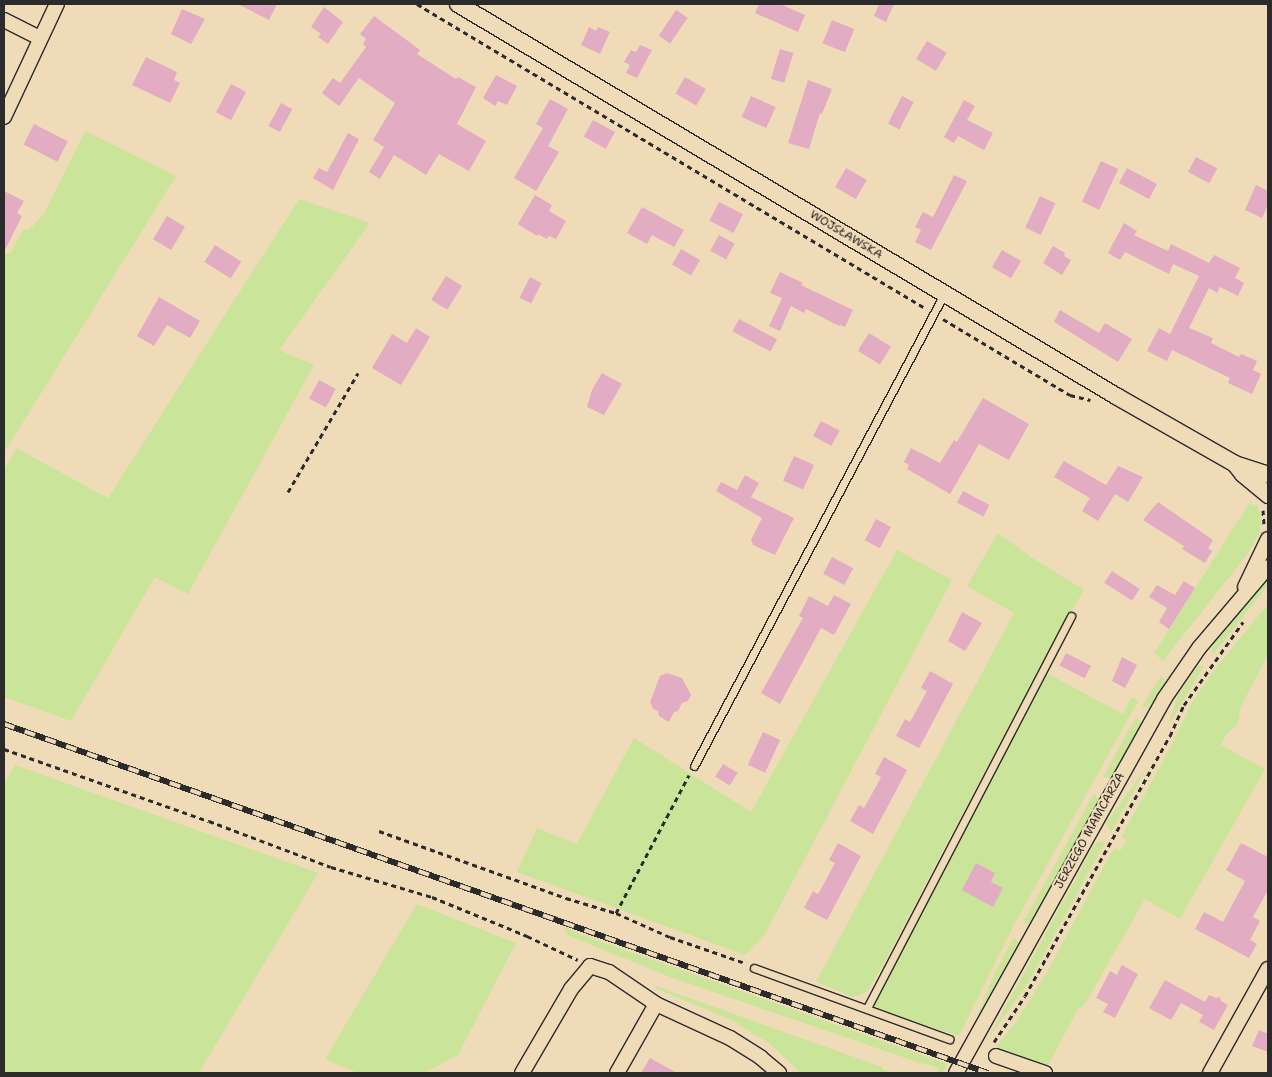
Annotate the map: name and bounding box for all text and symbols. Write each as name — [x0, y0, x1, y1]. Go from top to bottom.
street label: WOJSŁAWSKA — [807, 208, 885, 262]
street label: JERZEGO MAMCARZA — [1052, 770, 1128, 892]

